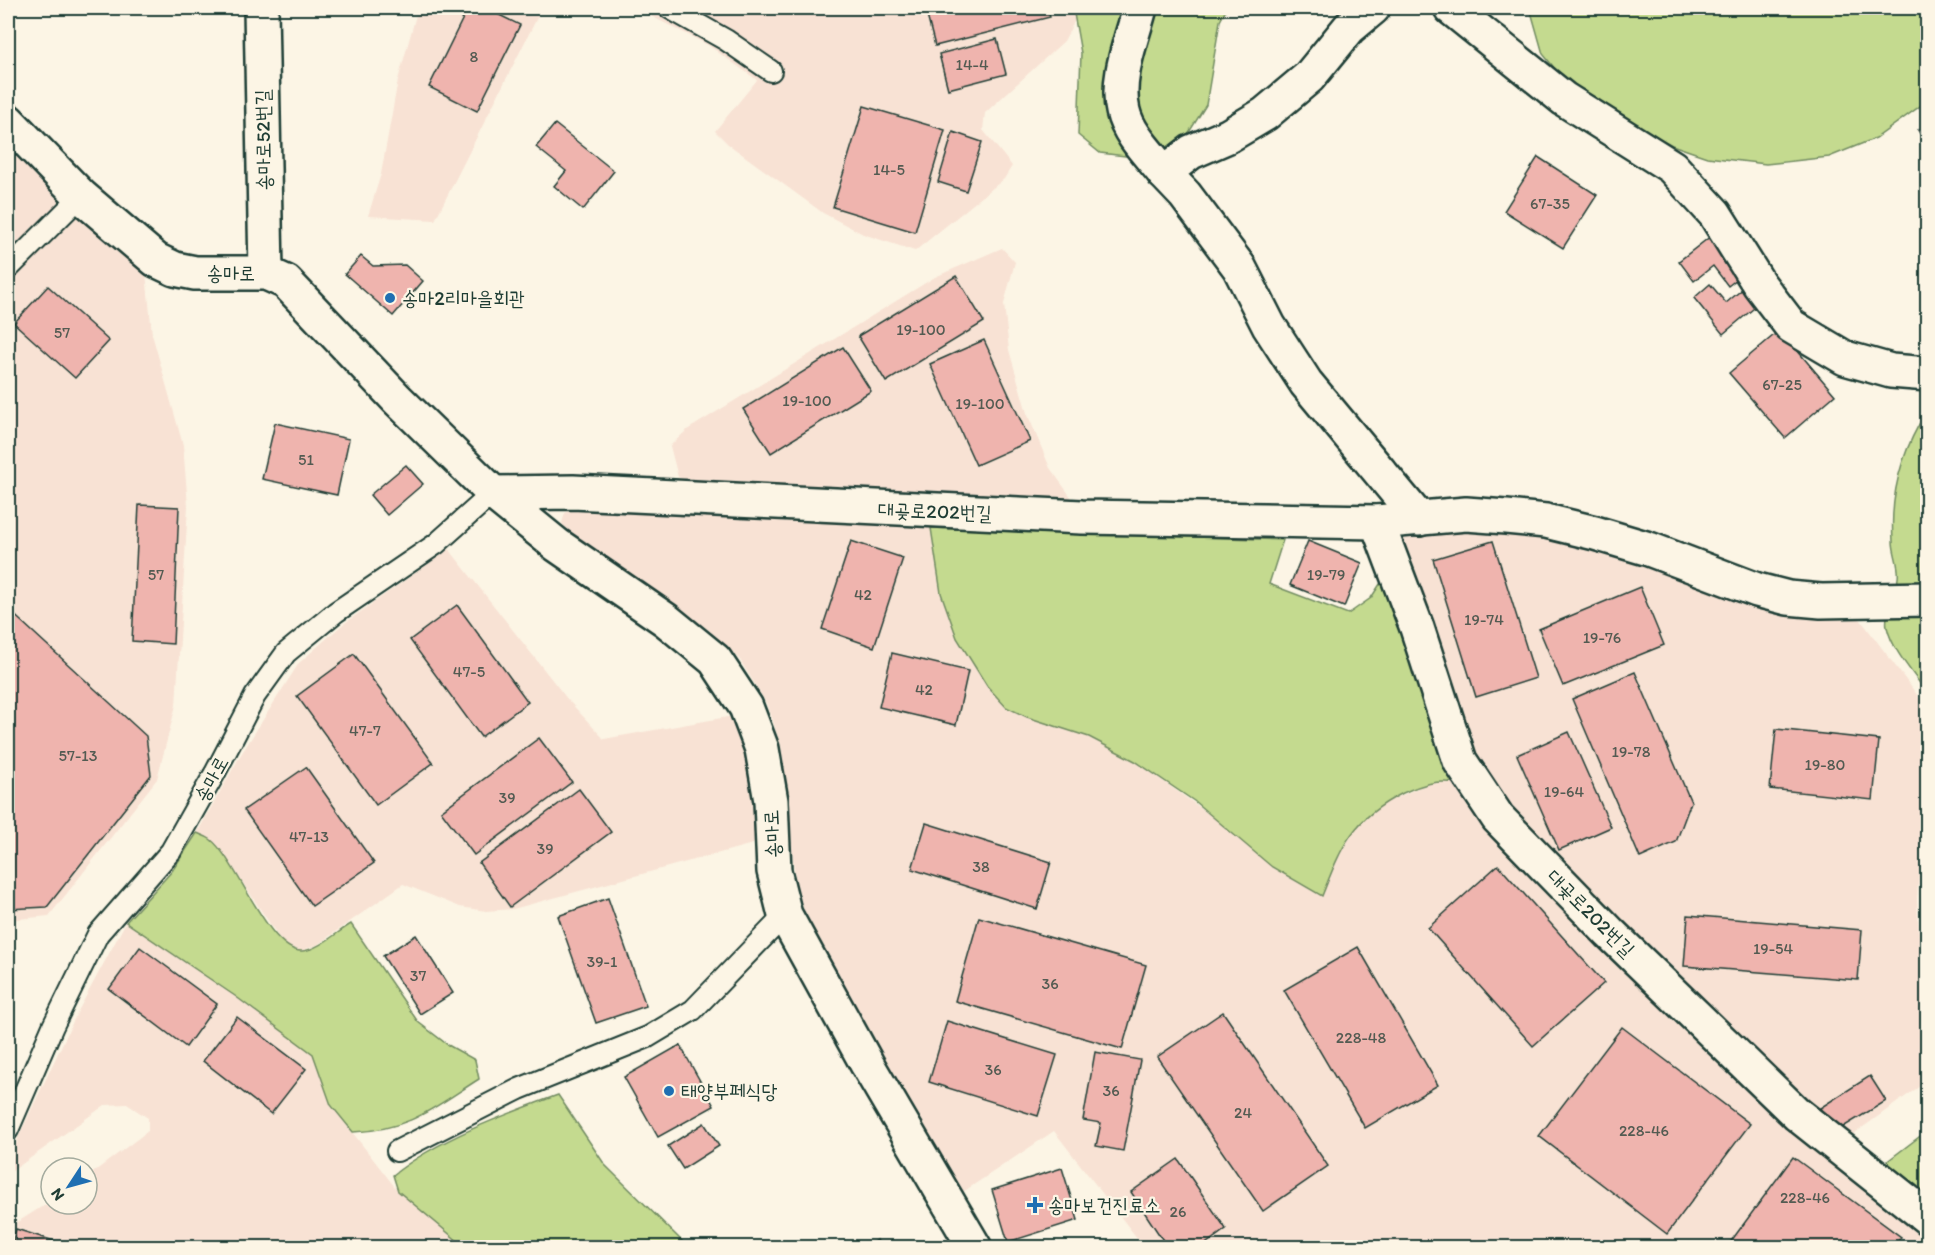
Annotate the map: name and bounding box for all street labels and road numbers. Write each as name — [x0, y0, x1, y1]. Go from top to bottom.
street label: 송마로52번길 — [250, 89, 276, 191]
street label: 송마로 — [207, 261, 255, 285]
street label: 대곶로202번길 — [878, 497, 992, 525]
street label: 송마로 — [189, 752, 233, 806]
street label: 송마로 — [759, 809, 785, 859]
street label: 대곶로202번길 — [1542, 864, 1640, 962]

